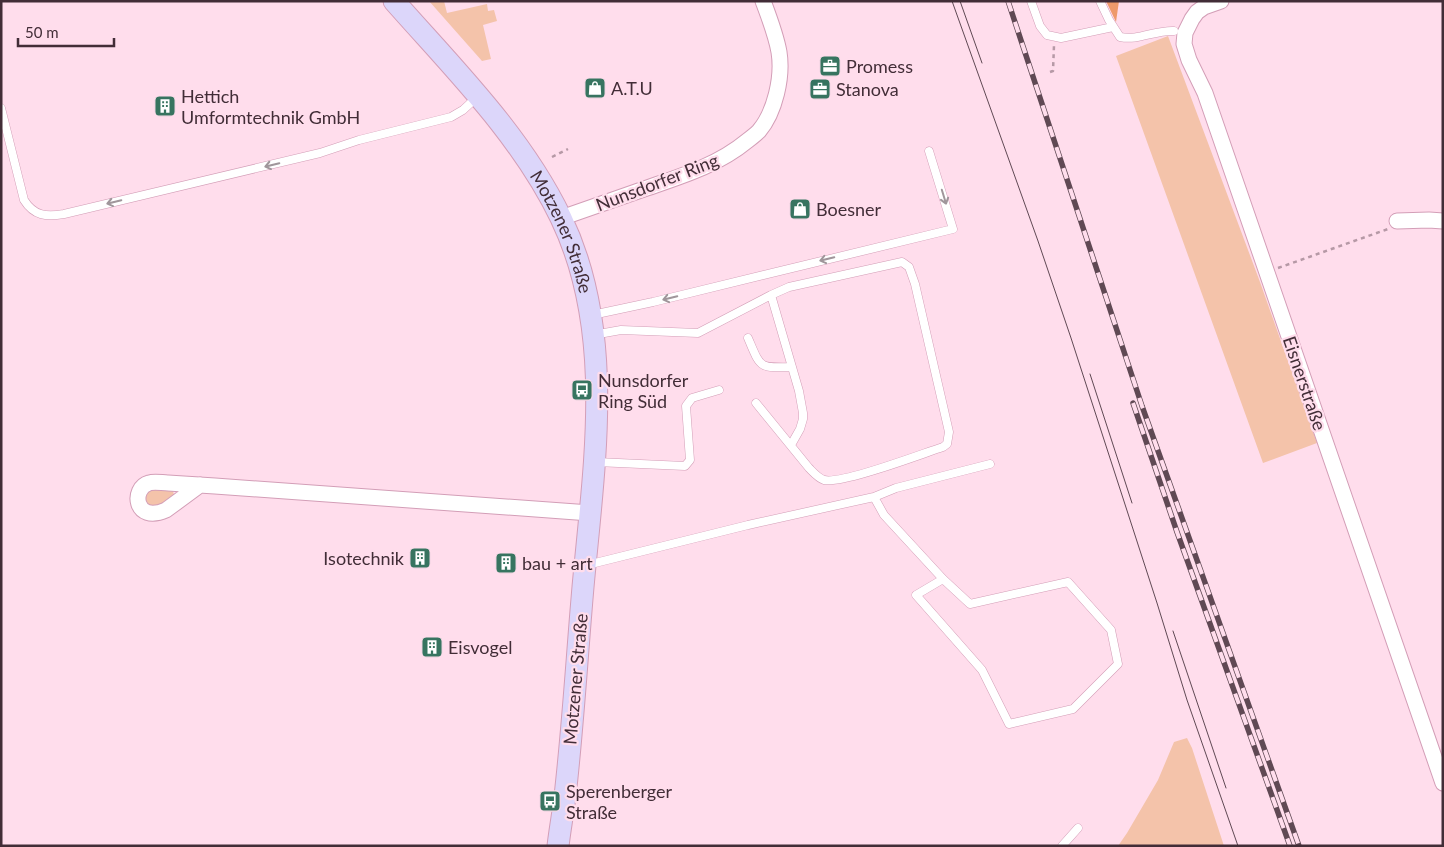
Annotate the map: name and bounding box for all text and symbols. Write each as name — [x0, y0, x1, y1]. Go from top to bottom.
scale bar — [18, 15, 114, 47]
text: 50 m — [25, 23, 59, 41]
office icon: Promess — [818, 54, 842, 78]
place label: Promess — [846, 55, 913, 77]
shop icon: A.T.U — [583, 76, 607, 100]
place label: A.T.U — [611, 77, 653, 99]
office icon: Stanova — [808, 77, 832, 101]
place label: Stanova — [836, 78, 899, 100]
place label: Hettich Umformtechnik GmbH — [181, 85, 360, 128]
building icon: Hettich Umformtechnik GmbH — [153, 94, 177, 118]
street label: Nunsdorfer Ring — [593, 149, 721, 215]
one-way arrow — [265, 161, 281, 170]
street label: Motzener Straße — [526, 166, 597, 295]
one-way arrow — [939, 189, 949, 205]
shop icon: Boesner — [788, 197, 812, 221]
one-way arrow — [107, 198, 123, 207]
place label: Boesner — [816, 198, 882, 220]
one-way arrow — [820, 255, 836, 265]
one-way arrow — [662, 294, 678, 303]
street label: Eisnerstraße — [1279, 333, 1331, 433]
place label: Nunsdorfer Ring Süd — [598, 369, 689, 412]
bus stop icon: Nunsdorfer Ring Süd — [570, 378, 594, 402]
building icon: Isotechnik — [408, 546, 432, 570]
place label: Isotechnik — [323, 547, 405, 569]
building icon: bau + art — [494, 551, 518, 575]
place label: bau + art — [522, 552, 593, 574]
street label: Motzener Straße — [558, 612, 592, 746]
building icon: Eisvogel — [420, 635, 444, 659]
place label: Eisvogel — [448, 636, 513, 658]
place label: Sperenberger Straße — [566, 780, 673, 823]
bus stop icon: Sperenberger Straße — [538, 789, 562, 813]

